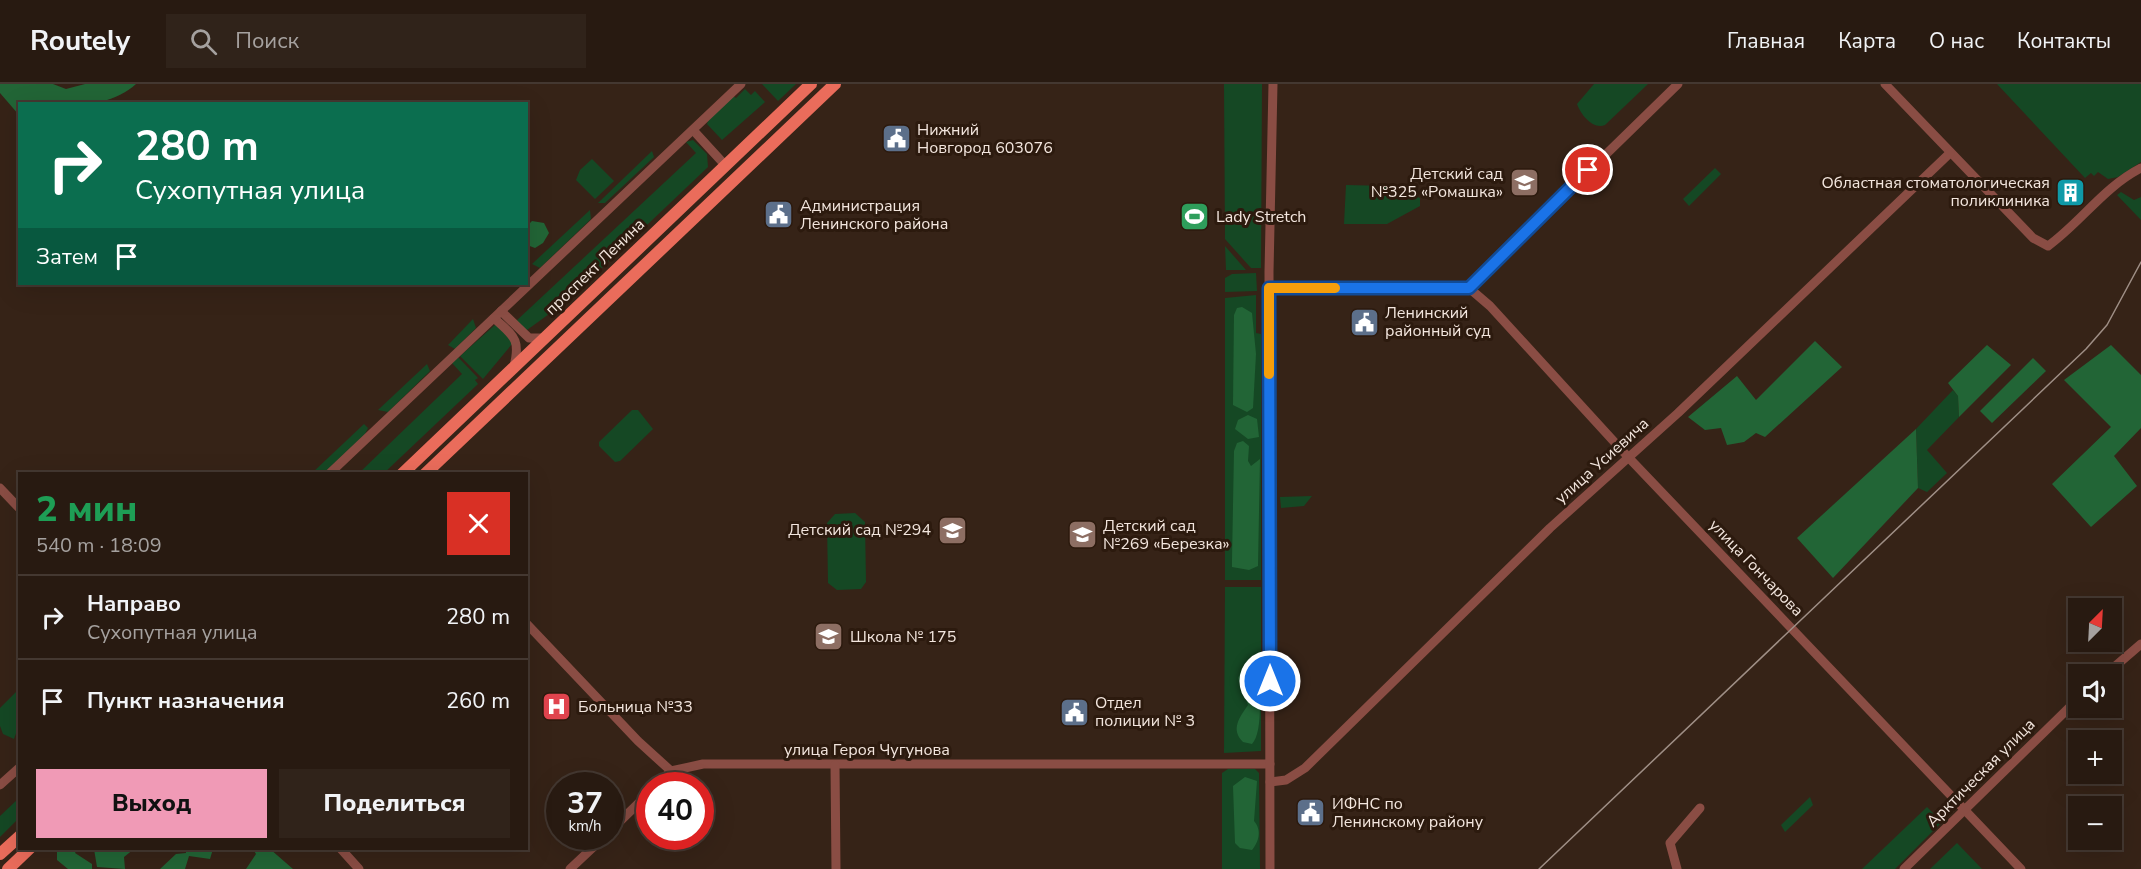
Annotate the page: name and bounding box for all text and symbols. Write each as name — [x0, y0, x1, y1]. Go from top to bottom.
search box — [166, 14, 586, 68]
text: Routely — [30, 22, 130, 60]
icon: search — [187, 25, 220, 58]
text: Поиск — [235, 26, 299, 56]
text: Главная — [1727, 27, 1805, 55]
text: Карта — [1838, 27, 1896, 55]
text: О нас — [1929, 27, 1984, 55]
text: Контакты — [2017, 27, 2111, 55]
text: 280 m — [135, 118, 259, 175]
place label: Нижний Новгород 603076 — [917, 119, 1053, 159]
public building icon: Нижний Новгород 603076 — [880, 123, 912, 155]
icon: right — [36, 126, 114, 204]
pin — [1562, 144, 1613, 195]
icon: arrive — [1571, 153, 1604, 186]
place label: Детский сад №325 «Ромашка» — [1371, 163, 1504, 203]
school or university icon: Детский сад №325 «Ромашка» — [1508, 167, 1540, 199]
text: Сухопутная улица — [135, 172, 365, 209]
place label: Областная стоматологическая поликлиника — [1821, 172, 2050, 212]
building icon: Областная стоматологическая поликлиника — [2055, 176, 2087, 208]
place label: Администрация Ленинского района — [800, 195, 948, 235]
public building icon: Администрация Ленинского района — [763, 199, 795, 231]
sports icon: Lady Stretch — [1179, 201, 1211, 233]
place label: Lady Stretch — [1216, 206, 1306, 228]
street label: проспект Ленина — [540, 214, 650, 320]
icon: arrive — [110, 240, 143, 273]
text: Затем — [36, 242, 98, 272]
place label: Ленинский районный суд — [1385, 302, 1491, 342]
public building icon: Ленинский районный суд — [1348, 306, 1380, 338]
street label: улица Усиевича — [1550, 413, 1654, 509]
text: 2 мин — [36, 485, 137, 534]
button: close — [447, 492, 510, 555]
school or university icon: Детский сад №294 — [936, 514, 968, 546]
place label: Детский сад №269 «Березка» — [1103, 515, 1230, 555]
street label: улица Гончарова — [1704, 515, 1808, 621]
place label: Детский сад №294 — [788, 519, 931, 541]
school or university icon: Детский сад №269 «Березка» — [1066, 519, 1098, 551]
text: 540 m · 18:09 — [36, 532, 162, 559]
text: Направо — [87, 589, 181, 619]
north arrow — [2068, 598, 2122, 652]
map controls — [2068, 598, 2122, 850]
icon: right — [36, 601, 69, 634]
text: 280 m — [446, 602, 510, 632]
text: Сухопутная улица — [87, 619, 258, 646]
school or university icon: Школа № 175 — [813, 621, 845, 653]
place label: Школа № 175 — [850, 626, 956, 648]
position arrow — [1238, 649, 1302, 713]
button: sound — [2068, 664, 2122, 718]
icon: arrive — [36, 685, 69, 718]
text: Пункт назначения — [87, 686, 285, 716]
text: 260 m — [446, 686, 510, 716]
hospital icon: Больница №33 — [541, 691, 573, 723]
place label: Отдел полиции № 3 — [1095, 692, 1195, 732]
place label: Больница №33 — [578, 696, 693, 718]
public building icon: Отдел полиции № 3 — [1058, 696, 1090, 728]
street label: Арктическая улица — [1922, 714, 2040, 832]
button: + — [2068, 730, 2122, 784]
street label: улица Героя Чугунова — [784, 739, 950, 761]
button: Выход — [36, 769, 267, 838]
button: Поделиться — [279, 769, 510, 838]
speed limit sign: 40 — [636, 772, 714, 850]
text: 37 — [567, 783, 603, 824]
place label: ИФНС по Ленинскому району — [1332, 793, 1484, 833]
button: − — [2068, 796, 2122, 850]
public building icon: ИФНС по Ленинскому району — [1295, 797, 1327, 829]
text: km/h — [568, 816, 602, 836]

